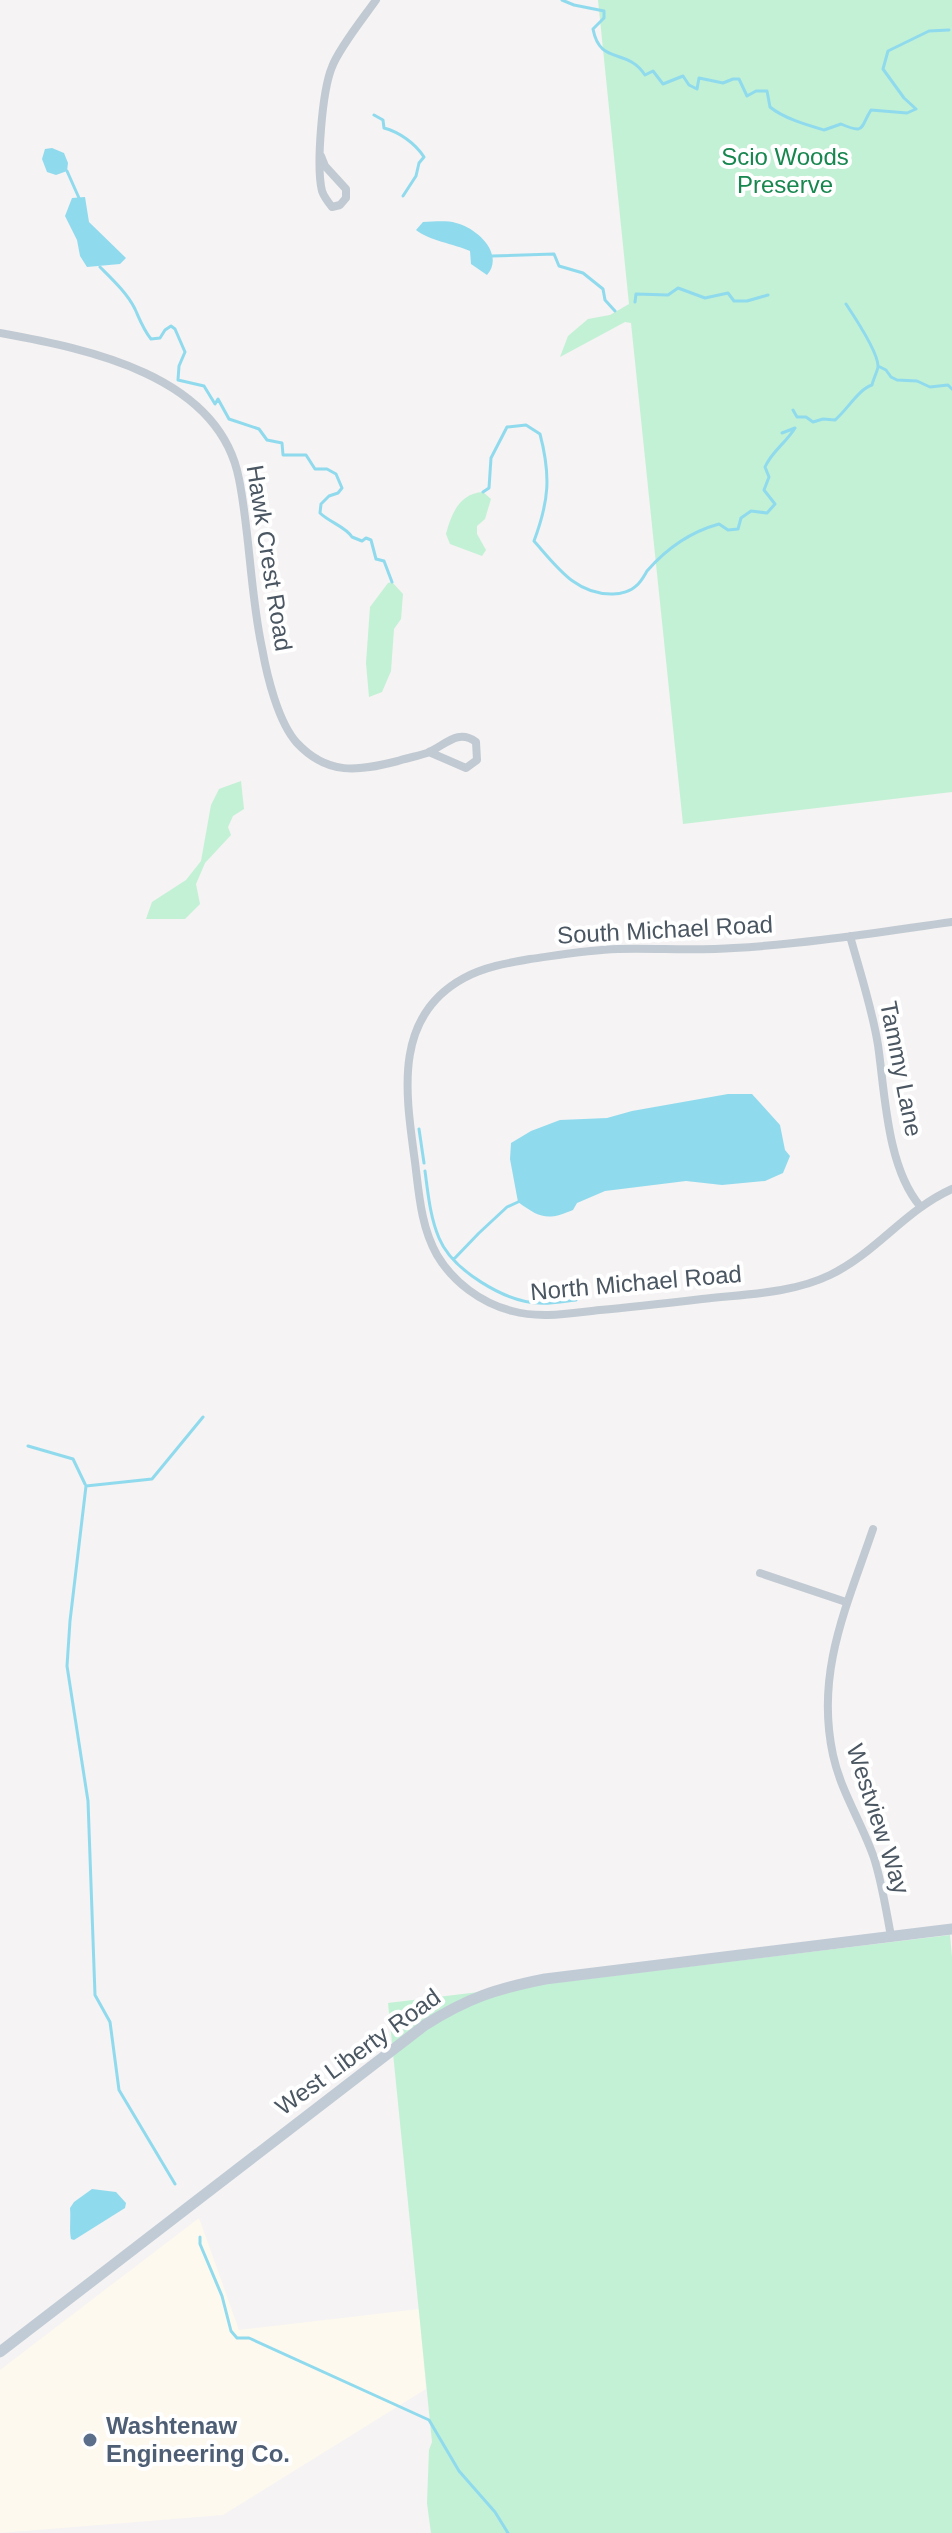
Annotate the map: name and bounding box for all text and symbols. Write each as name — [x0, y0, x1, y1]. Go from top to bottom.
park label: Scio Woods Preserve — [721, 143, 849, 198]
street label: Hawk Crest Road — [241, 463, 298, 653]
street label: South Michael Road — [556, 910, 774, 949]
street label: Tammy Lane — [875, 999, 928, 1139]
street label: North Michael Road — [529, 1260, 743, 1305]
street label: Westview Way — [842, 1740, 915, 1897]
street label: West Liberty Road — [270, 1983, 445, 2120]
place label: Washtenaw Engineering Co. — [106, 2412, 290, 2467]
marker: Washtenaw Engineering Co. — [81, 2431, 99, 2449]

